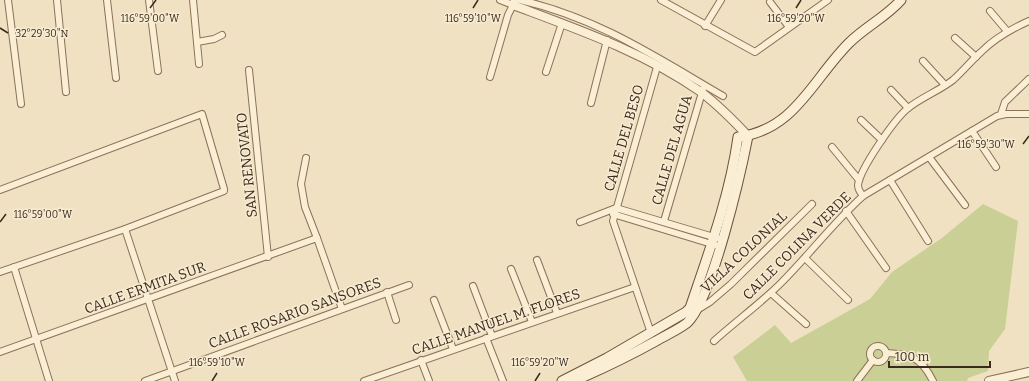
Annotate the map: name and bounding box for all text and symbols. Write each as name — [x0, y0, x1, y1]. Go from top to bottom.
text: 116°59'00"W — [121, 13, 180, 25]
text: 116°59'10"W — [445, 13, 502, 25]
text: 116°59'20"W — [767, 13, 825, 25]
text: 32°29'30"N — [15, 28, 69, 40]
street label: CALLE DEL BESO — [601, 83, 647, 193]
street label: CALLE DEL AGUA — [648, 93, 696, 207]
street label: SAN RENOVATO — [233, 112, 261, 218]
text: 116°59'30"W — [957, 139, 1016, 151]
street label: CALLE COLINA VERDE — [739, 188, 855, 304]
street label: VILLA COLONIAL — [697, 207, 791, 296]
text: 116°59'00"W — [14, 209, 73, 221]
street label: CALLE ERMITA SUR — [82, 258, 208, 318]
street label: CALLE ROSARIO SANSORES — [206, 274, 384, 352]
street label: CALLE MANUEL M. FLORES — [410, 285, 582, 359]
scale bar — [889, 343, 990, 369]
text: 100 m — [895, 350, 930, 364]
text: 116°59'10"W — [189, 357, 246, 369]
text: 116°59'20"W — [511, 357, 569, 369]

